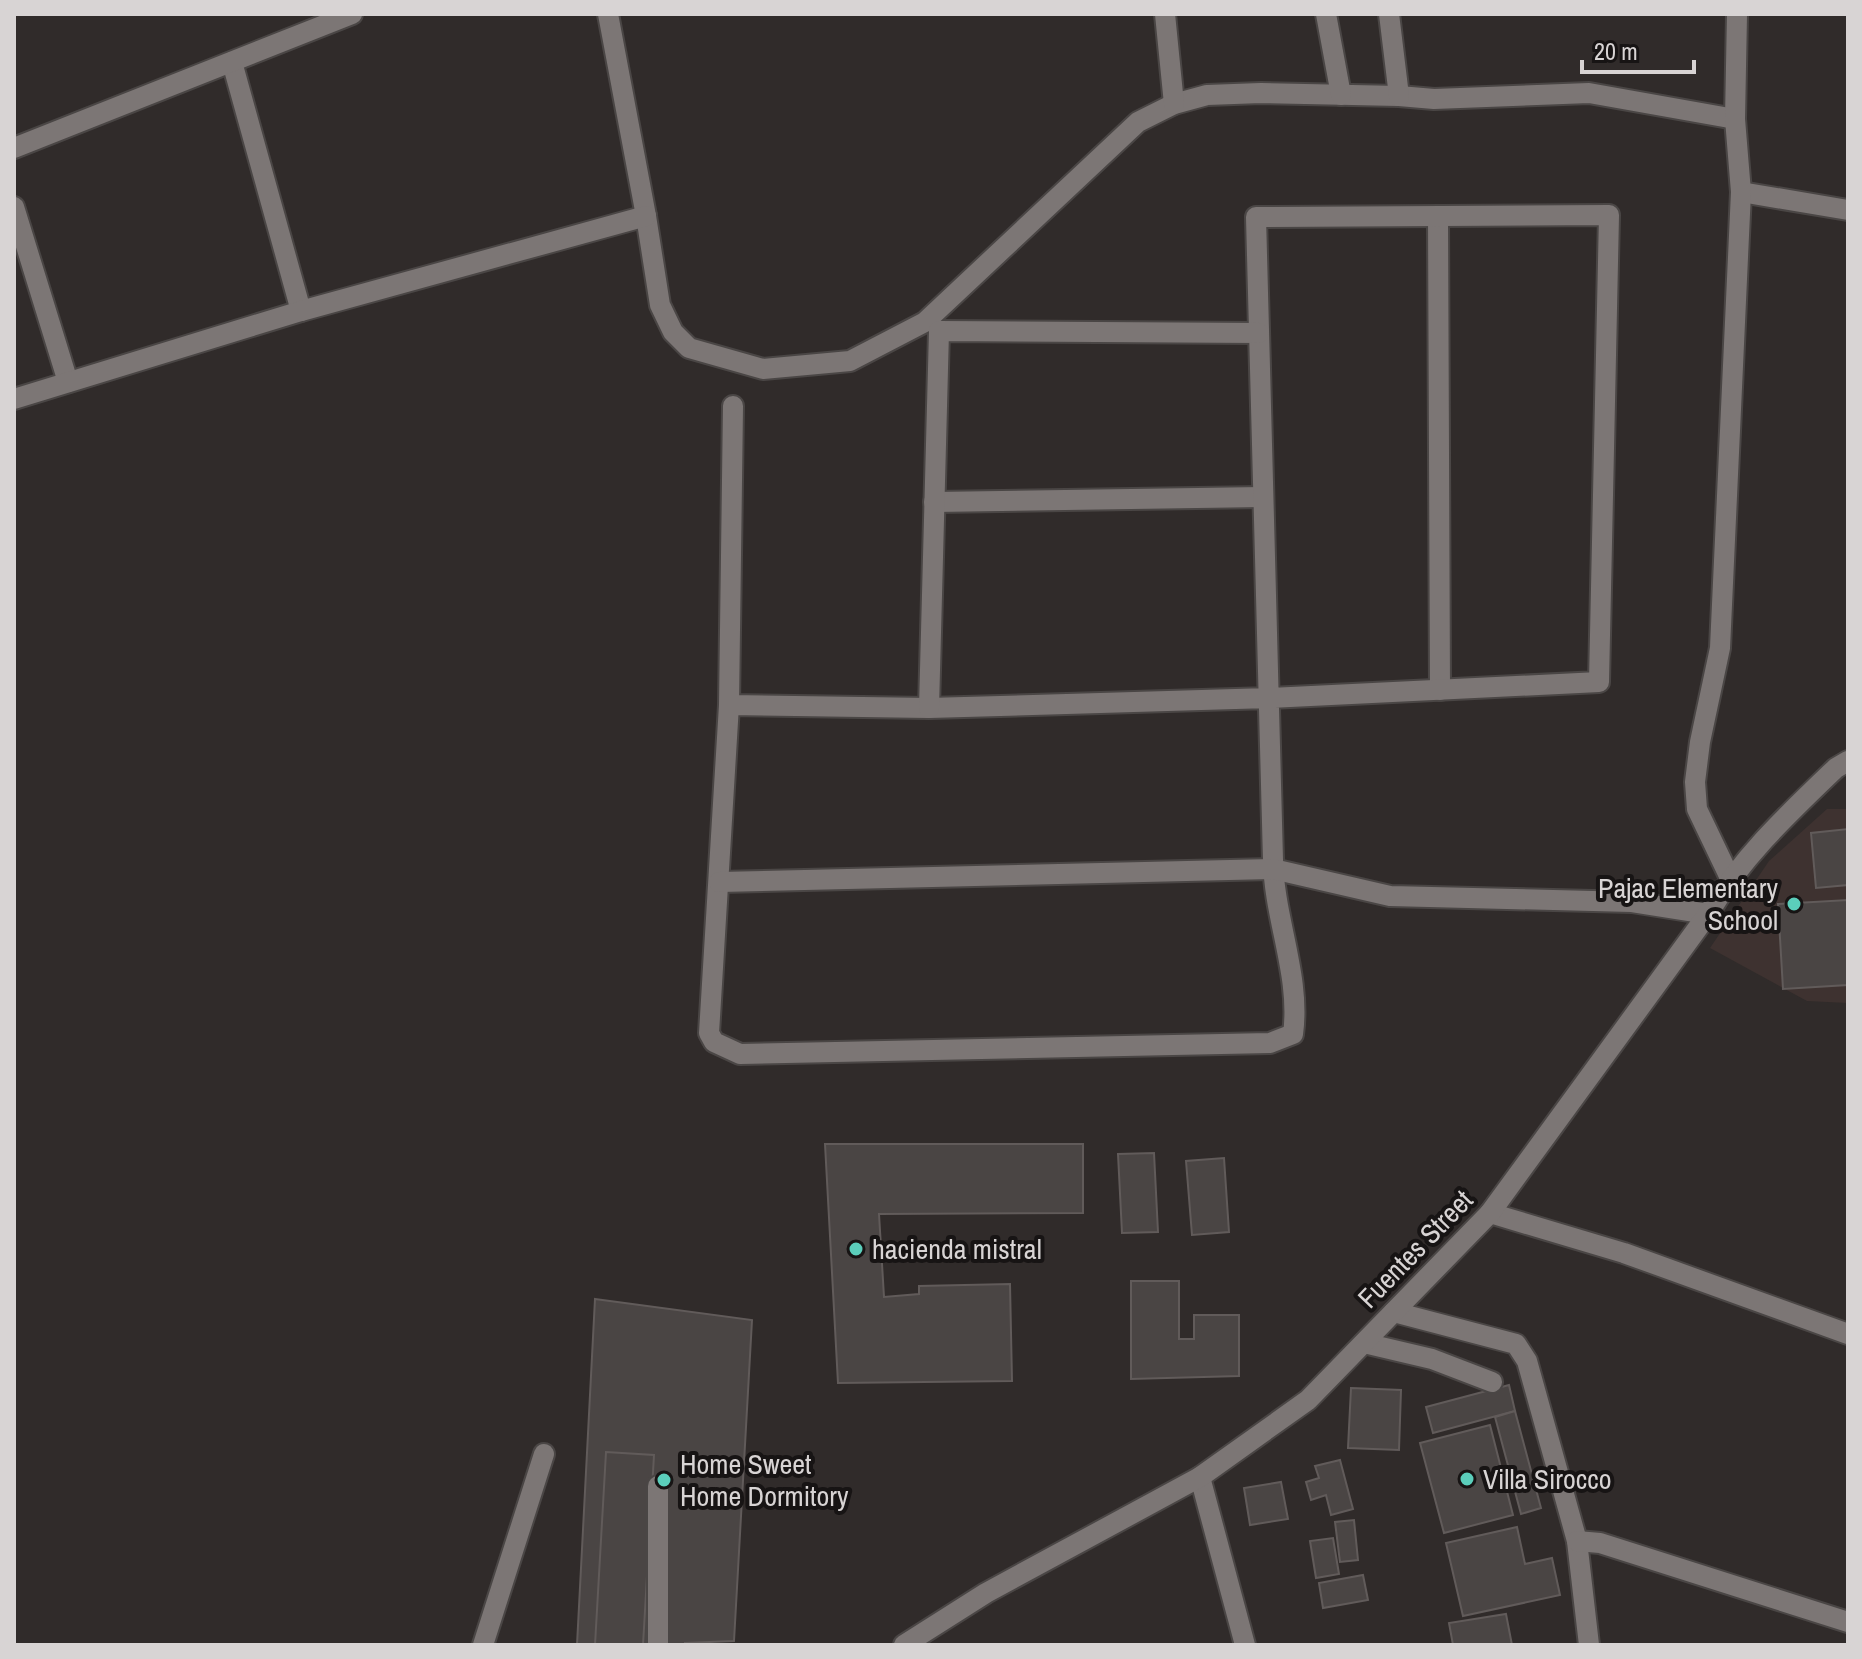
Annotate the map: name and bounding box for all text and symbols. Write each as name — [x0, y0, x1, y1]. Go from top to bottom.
scale bar — [1582, 24, 1694, 74]
text: 20 m — [1594, 35, 1638, 67]
place label: Pajac Elementary School — [1598, 869, 1779, 939]
marker: Pajac Elementary School — [1785, 895, 1803, 913]
street label: Fuentes Street — [1349, 1182, 1481, 1316]
place label: hacienda mistral — [872, 1230, 1042, 1268]
marker: hacienda mistral — [847, 1240, 865, 1258]
place label: Home Sweet Home Dormitory — [680, 1445, 849, 1515]
place label: Villa Sirocco — [1483, 1460, 1612, 1498]
marker: Villa Sirocco — [1458, 1470, 1476, 1488]
marker: Home Sweet Home Dormitory — [655, 1471, 673, 1489]

